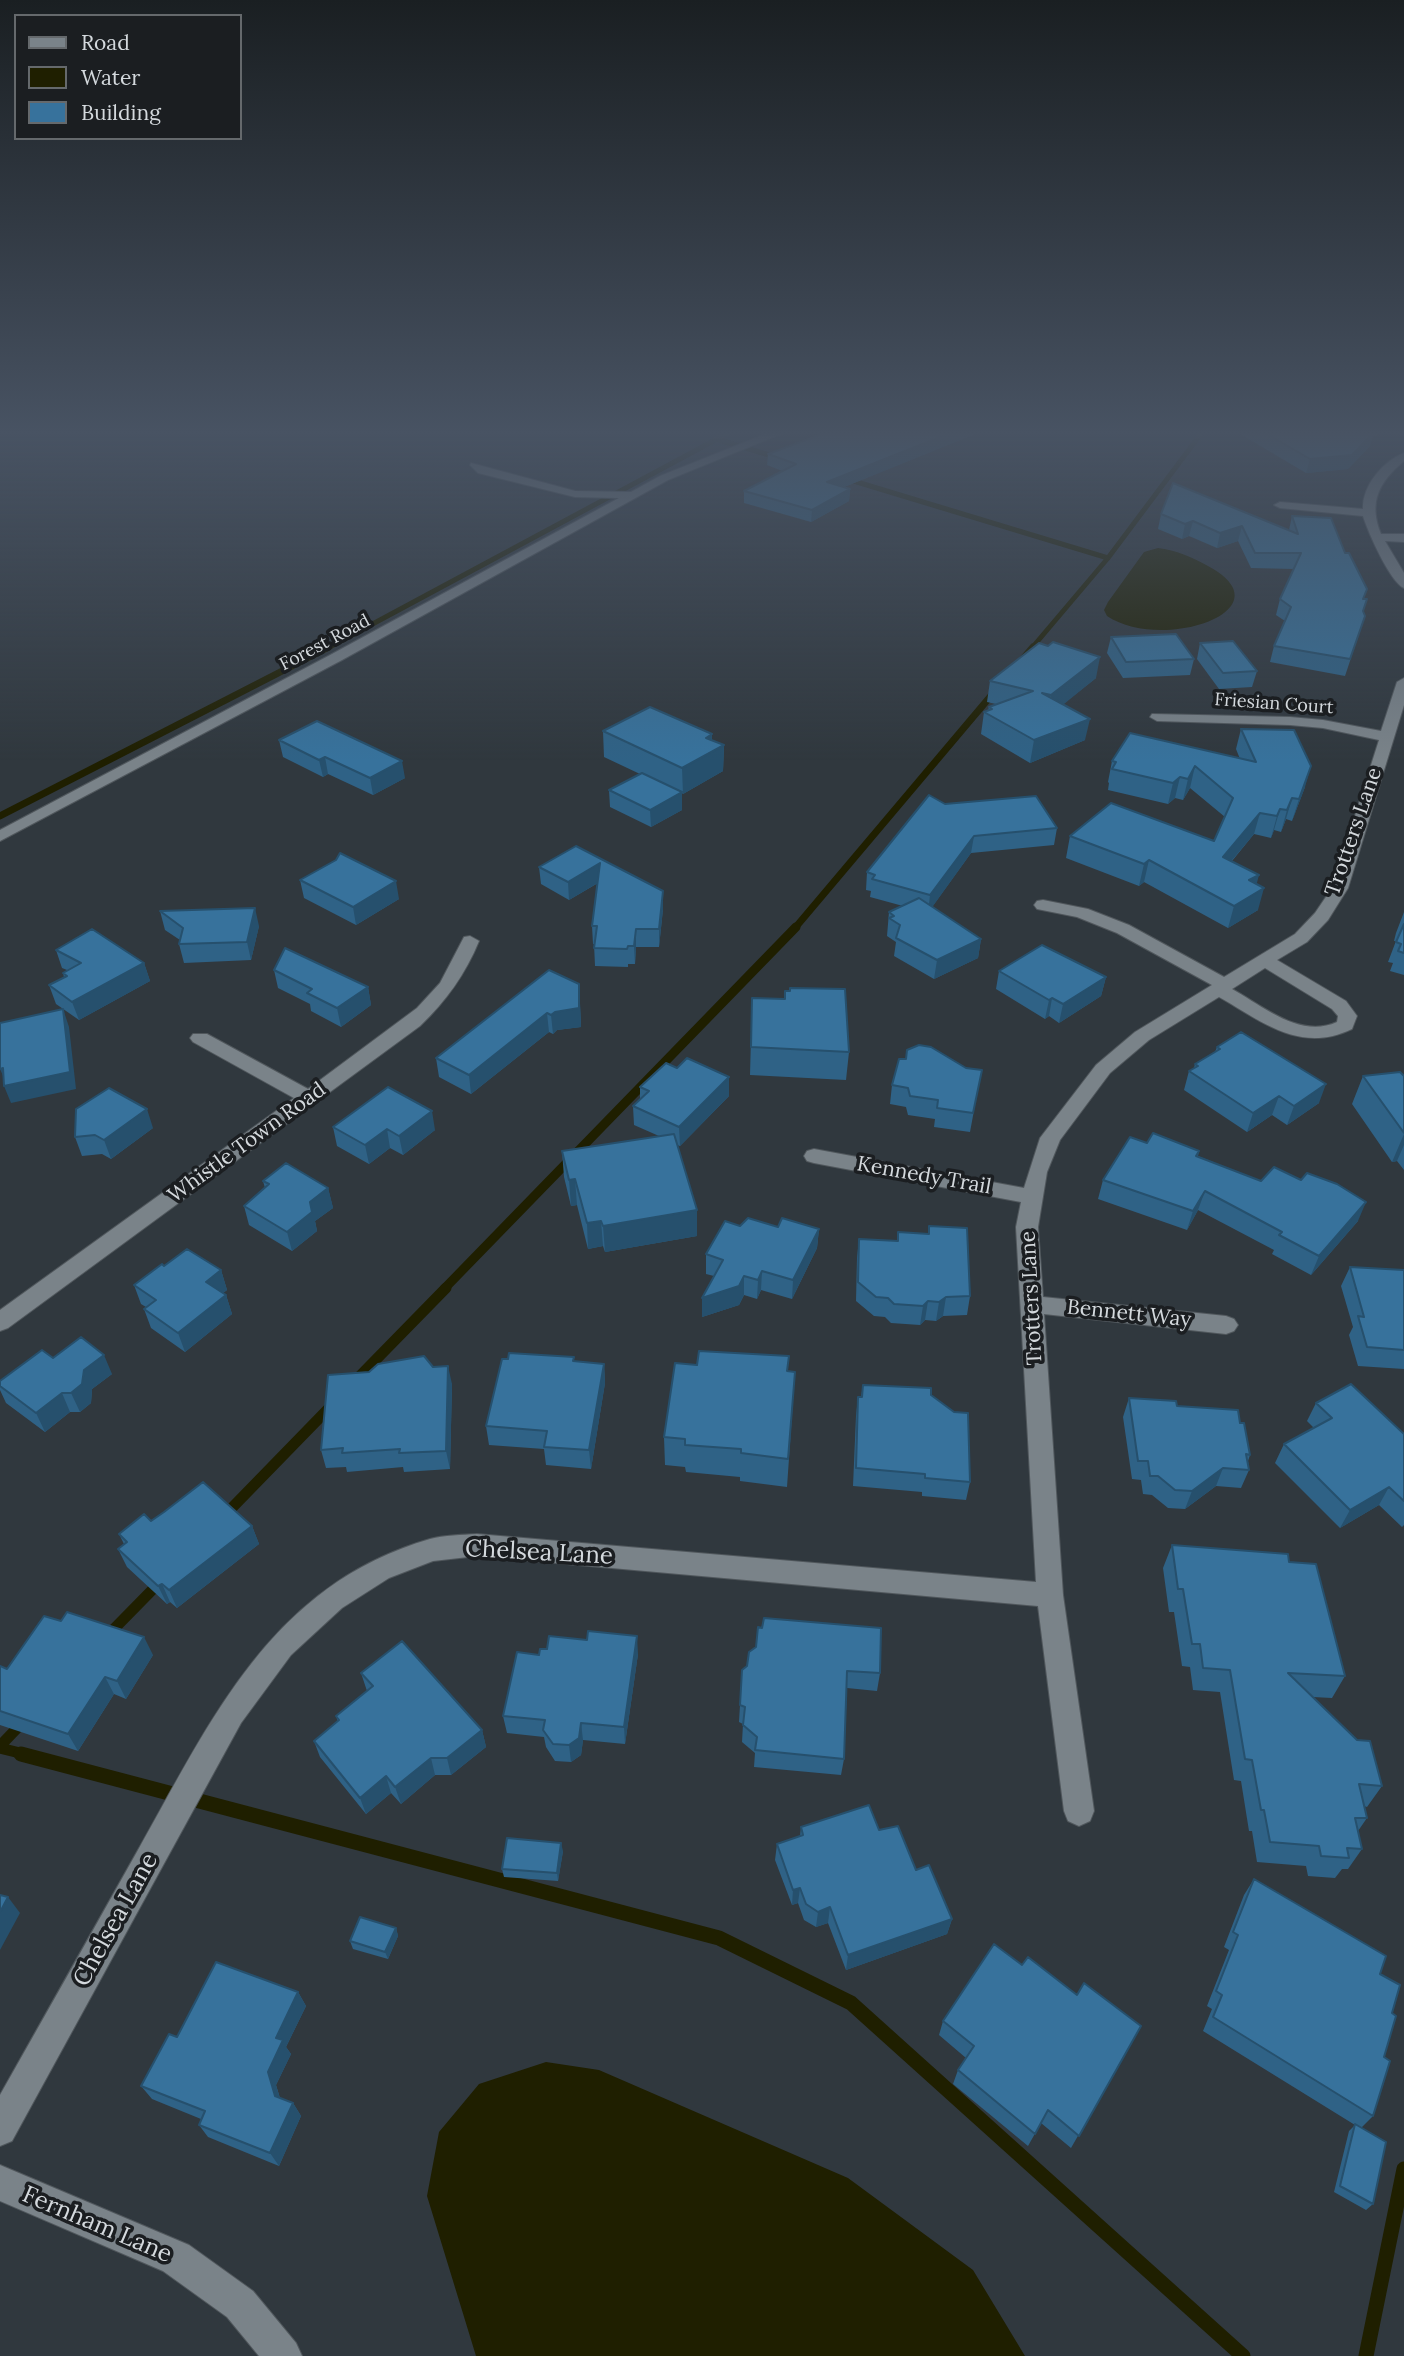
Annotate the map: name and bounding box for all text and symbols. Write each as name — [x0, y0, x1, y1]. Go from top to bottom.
legend — [14, 14, 242, 140]
text: Road — [81, 29, 130, 56]
text: Water — [81, 64, 140, 91]
text: Building — [81, 99, 161, 126]
street label: Forest Road — [276, 610, 374, 676]
street label: Friesian Court — [1214, 689, 1334, 719]
street label: Trotters Lane — [1320, 764, 1388, 900]
street label: Whistle Town Road — [163, 1077, 331, 1209]
street label: Kennedy Trail — [855, 1152, 993, 1200]
street label: Trotters Lane — [1016, 1230, 1048, 1366]
street label: Bennett Way — [1066, 1295, 1192, 1333]
street label: Chelsea Lane — [464, 1535, 614, 1571]
street label: Chelsea Lane — [68, 1848, 164, 1992]
street label: Fernham Lane — [18, 2181, 176, 2269]

